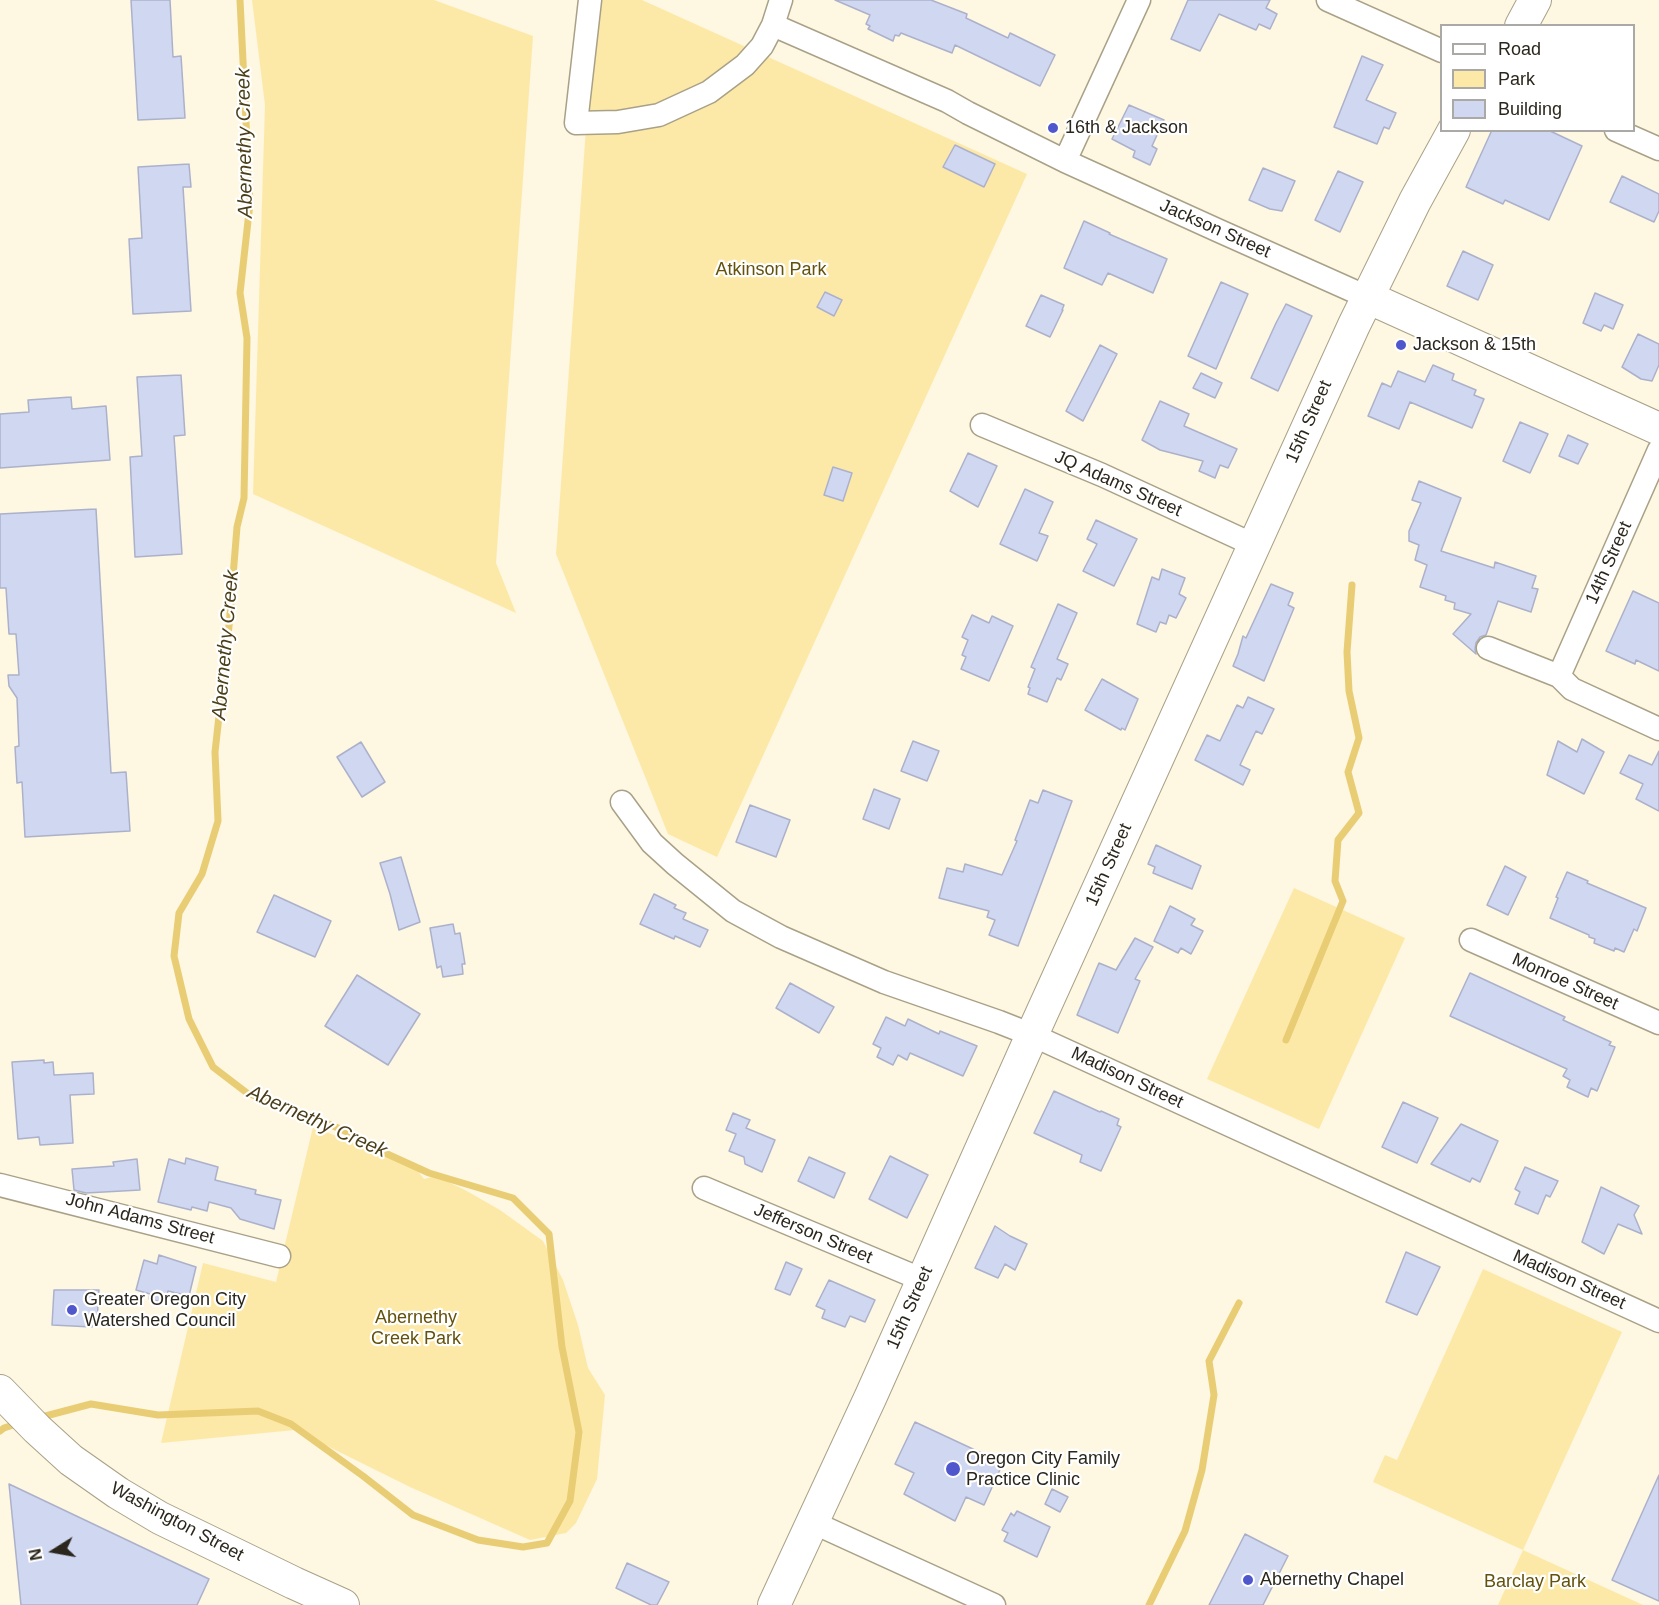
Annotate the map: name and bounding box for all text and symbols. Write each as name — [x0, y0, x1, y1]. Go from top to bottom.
legend — [1440, 24, 1635, 132]
text: Road — [1498, 39, 1541, 59]
water label: Abernethy Creek — [232, 68, 258, 218]
text: Park — [1498, 69, 1535, 89]
text: Building — [1498, 99, 1562, 119]
place label: 16th & Jackson — [1065, 117, 1188, 139]
marker: 16th & Jackson — [1046, 121, 1060, 135]
street label: Jackson Street — [1156, 195, 1274, 263]
park label: Atkinson Park — [715, 259, 827, 281]
place label: Jackson & 15th — [1413, 334, 1536, 356]
marker: Jackson & 15th — [1394, 338, 1408, 352]
street label: 15th Street — [1281, 377, 1337, 467]
street label: JQ Adams Street — [1051, 446, 1185, 522]
street label: 14th Street — [1581, 518, 1637, 608]
water label: Abernethy Creek — [208, 569, 244, 721]
street label: 15th Street — [1081, 820, 1137, 910]
street label: Monroe Street — [1509, 949, 1621, 1015]
street label: Madison Street — [1068, 1043, 1186, 1113]
water label: Abernethy Creek — [244, 1081, 390, 1163]
street label: John Adams Street — [63, 1189, 217, 1249]
street label: Jefferson Street — [750, 1199, 876, 1269]
street label: Madison Street — [1509, 1246, 1629, 1314]
street label: 15th Street — [882, 1263, 938, 1353]
place label: Greater Oregon City Watershed Council — [84, 1289, 246, 1332]
marker: Greater Oregon City Watershed Council — [65, 1303, 79, 1317]
park label: Abernethy Creek Park — [371, 1307, 461, 1350]
place label: Oregon City Family Practice Clinic — [966, 1448, 1120, 1490]
marker: Oregon City Family Practice Clinic — [944, 1460, 962, 1478]
street label: Washington Street — [107, 1478, 247, 1566]
north arrow — [24, 1521, 84, 1581]
text: N — [26, 1547, 45, 1562]
place label: Abernethy Chapel — [1260, 1569, 1404, 1591]
park label: Barclay Park — [1484, 1571, 1586, 1593]
marker: Abernethy Chapel — [1241, 1573, 1255, 1587]

